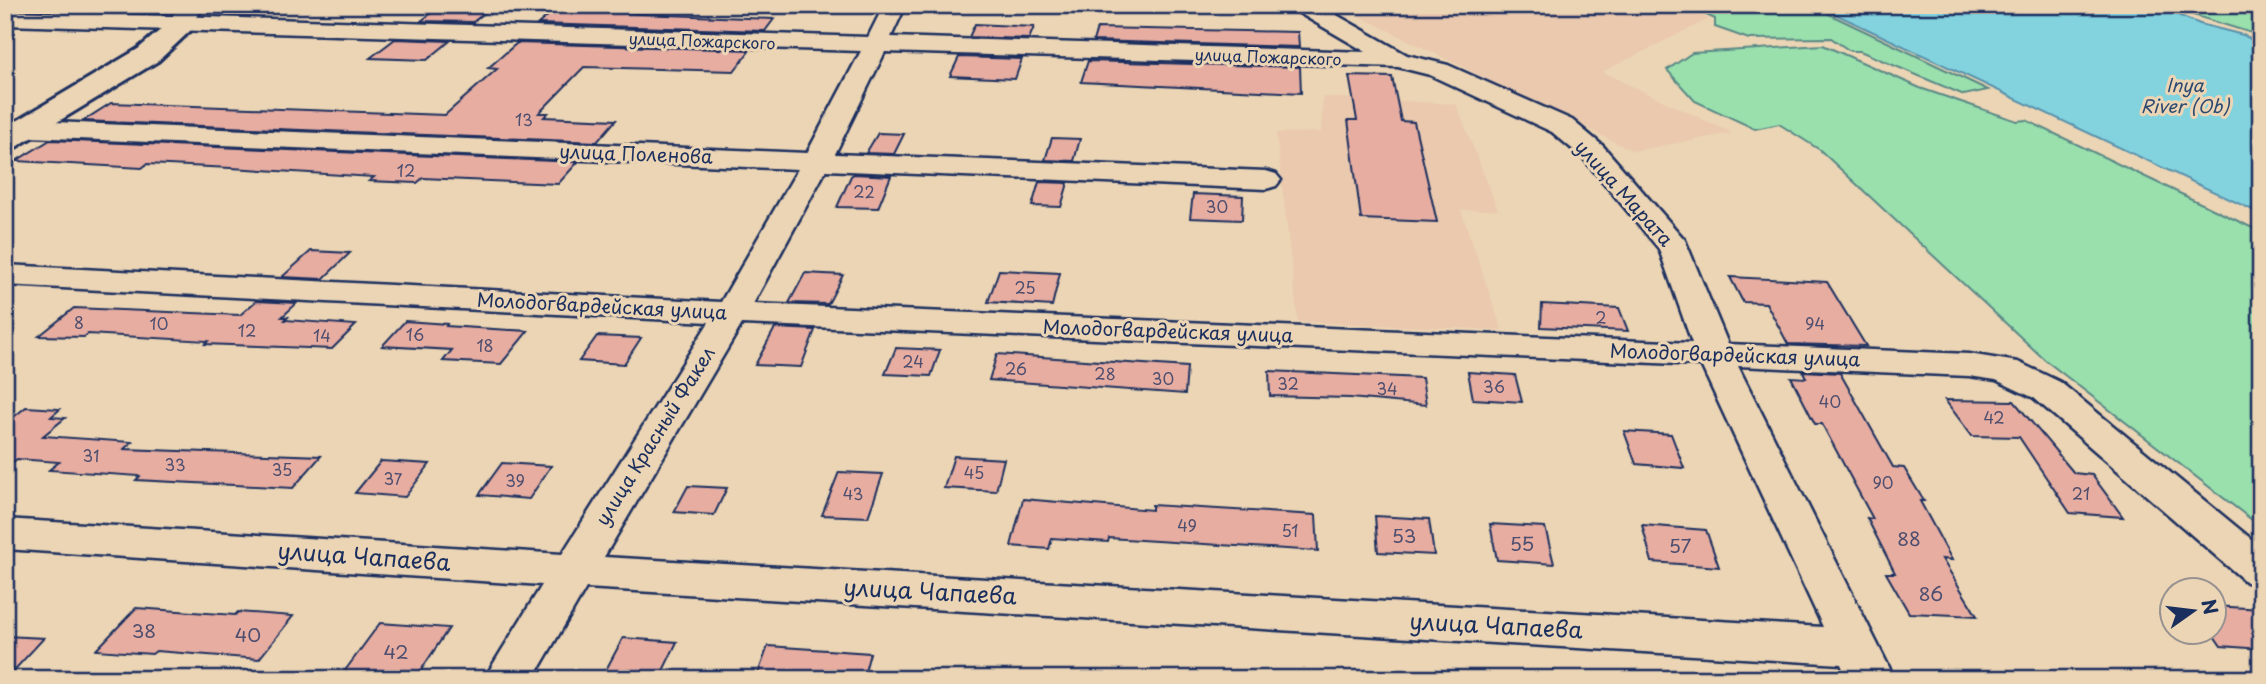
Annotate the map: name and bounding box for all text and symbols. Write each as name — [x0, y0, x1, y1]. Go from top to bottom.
street label: улица Пожарского — [628, 25, 776, 55]
street label: улица Пожарского — [1194, 41, 1342, 71]
water label: Inya River (Ob) — [2141, 71, 2230, 119]
house number: 13 — [515, 107, 533, 131]
street label: улица Марата — [1569, 133, 1680, 252]
street label: улица Поленова — [559, 136, 713, 170]
house number: 12 — [397, 158, 415, 182]
house number: 22 — [853, 179, 875, 203]
house number: 30 — [1206, 194, 1228, 218]
house number: 25 — [1014, 275, 1036, 299]
street label: Молодогвардейская улица — [476, 284, 728, 326]
house number: 2 — [1595, 305, 1607, 329]
house number: 8 — [74, 310, 84, 334]
house number: 10 — [150, 311, 168, 335]
house number: 94 — [1805, 311, 1825, 335]
street label: Молодогвардейская улица — [1042, 312, 1294, 348]
house number: 12 — [238, 318, 256, 342]
house number: 16 — [406, 322, 424, 346]
house number: 14 — [313, 323, 331, 347]
house number: 18 — [476, 333, 494, 357]
street label: Молодогвардейская улица — [1609, 336, 1861, 372]
street label: улица Красный Факел — [588, 340, 721, 531]
house number: 24 — [902, 349, 924, 373]
house number: 26 — [1005, 356, 1027, 380]
house number: 28 — [1094, 361, 1116, 385]
house number: 30 — [1152, 366, 1174, 390]
house number: 32 — [1277, 371, 1299, 395]
house number: 36 — [1483, 374, 1505, 398]
house number: 34 — [1376, 376, 1398, 400]
house number: 40 — [1819, 389, 1841, 413]
house number: 42 — [1983, 405, 2005, 429]
house number: 31 — [83, 443, 99, 467]
house number: 33 — [164, 452, 186, 476]
house number: 35 — [272, 457, 292, 481]
house number: 45 — [964, 460, 984, 484]
house number: 37 — [384, 466, 403, 490]
house number: 39 — [505, 468, 525, 492]
house number: 90 — [1872, 470, 1894, 494]
house number: 43 — [843, 481, 863, 505]
house number: 21 — [2072, 481, 2090, 505]
house number: 49 — [1177, 513, 1197, 537]
house number: 51 — [1281, 518, 1299, 542]
house number: 53 — [1392, 521, 1416, 549]
house number: 88 — [1897, 524, 1921, 552]
house number: 55 — [1510, 529, 1534, 557]
house number: 57 — [1669, 531, 1692, 559]
street label: улица Чапаева — [276, 532, 453, 579]
street label: улица Чапаева — [843, 568, 1018, 613]
north arrow — [2158, 576, 2228, 646]
house number: 86 — [1919, 579, 1943, 607]
text: N — [2195, 596, 2226, 617]
street label: улица Чапаева — [1409, 602, 1584, 647]
house number: 38 — [132, 616, 156, 644]
house number: 40 — [235, 620, 261, 648]
house number: 42 — [383, 637, 409, 665]

